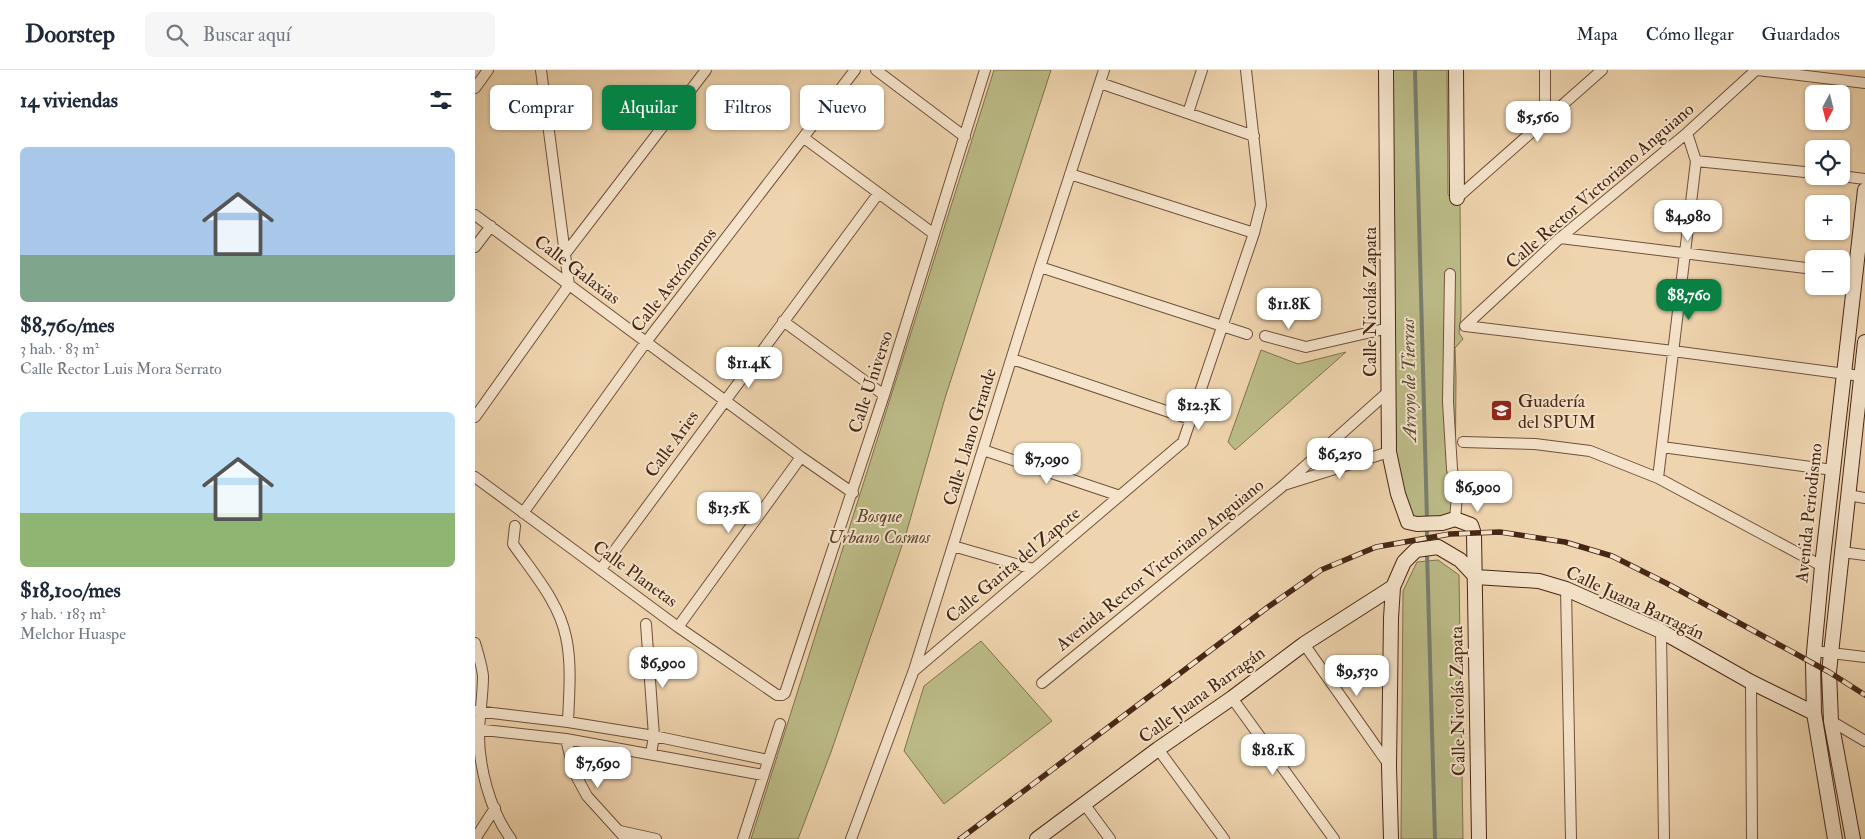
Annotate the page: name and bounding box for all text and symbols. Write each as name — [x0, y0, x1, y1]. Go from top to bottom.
search box — [145, 12, 495, 57]
text: Doorstep — [25, 19, 115, 50]
icon: search — [163, 21, 191, 49]
text: Buscar aquí — [203, 23, 291, 47]
text: Mapa — [1577, 23, 1618, 46]
text: Cómo llegar — [1646, 23, 1734, 46]
text: Guardados — [1762, 23, 1840, 46]
chip: Comprar — [490, 85, 592, 130]
chip: Alquilar — [602, 85, 696, 130]
chip: Filtros — [706, 85, 790, 130]
chip: Nuevo — [800, 85, 884, 130]
north arrow — [1805, 85, 1850, 130]
map controls — [1805, 85, 1850, 295]
icon: filters — [427, 86, 455, 114]
text: 14 viviendas — [20, 87, 118, 114]
street label: Calle Rector Victoriano Anguiano — [1501, 98, 1699, 274]
pin: $5,560 — [1497, 100, 1579, 143]
text: $5,560 — [1517, 107, 1559, 127]
button: locate — [1805, 140, 1850, 185]
icon: home — [193, 179, 283, 269]
button: + — [1805, 195, 1850, 240]
pin: $4,980 — [1647, 200, 1729, 242]
text: $4,980 — [1665, 206, 1711, 226]
street label: Calle Astrónomos — [626, 223, 722, 337]
street label: Calle Nicolás Zapata — [1359, 226, 1382, 377]
street label: Calle Galaxias — [529, 230, 625, 310]
button: − — [1805, 250, 1850, 295]
pin: $8,760 — [1648, 278, 1730, 321]
text: $8,760 — [1667, 285, 1711, 305]
pin: $11.8K — [1248, 288, 1330, 330]
text: $11.8K — [1268, 294, 1310, 314]
text: $8,760/mes — [20, 312, 115, 339]
water label: Arroyo de Tierras — [1396, 317, 1422, 444]
street label: Calle Universo — [844, 328, 898, 436]
text: 3 hab. · 83 m² — [20, 339, 99, 359]
pin: $11.4K — [708, 346, 790, 389]
text: $11.4K — [727, 353, 771, 373]
text: Calle Rector Luis Mora Serrato — [20, 359, 222, 379]
street label: Calle Llano Grande — [938, 365, 1002, 509]
pin: $12.3K — [1158, 388, 1240, 431]
place label: Guadería del SPUM — [1518, 390, 1596, 434]
text: $12.3K — [1177, 395, 1221, 415]
school or university icon: Guadería del SPUM — [1490, 399, 1514, 423]
street label: Calle Aries — [640, 406, 704, 482]
pin: $6,250 — [1299, 438, 1381, 480]
pin: $7,090 — [1006, 442, 1088, 485]
street label: Avenida Periodismo — [1790, 442, 1828, 585]
icon: home — [193, 444, 283, 534]
text: $6,250 — [1318, 444, 1362, 464]
text: $7,090 — [1025, 449, 1069, 469]
pin: $6,900 — [1437, 470, 1519, 513]
street label: Avenida Rector Victoriano Anguiano — [1050, 474, 1269, 657]
text: $6,900 — [1455, 477, 1501, 497]
pin: $13.5K — [688, 492, 770, 534]
text: $13.5K — [708, 498, 750, 518]
street label: Calle Garita del Zapote — [941, 502, 1085, 628]
park label: Bosque Urbano Cosmos — [828, 505, 931, 549]
street label: Calle Planetas — [588, 535, 682, 613]
street label: Calle Juana Barragán — [1562, 561, 1708, 645]
text: $18,100/mes — [20, 577, 121, 604]
text: 5 hab. · 183 m² — [20, 604, 106, 624]
text: Melchor Huaspe — [20, 624, 126, 644]
street label: Calle Nicolás Zapata — [1445, 625, 1471, 776]
street label: Calle Juana Barragán — [1134, 641, 1270, 749]
pin: $6,900 — [622, 646, 704, 689]
text: $6,900 — [640, 653, 686, 673]
pin: $9,530 — [1316, 654, 1398, 697]
text: $9,530 — [1336, 661, 1378, 681]
pin: $18.1K — [1232, 734, 1314, 776]
text: $18.1K — [1252, 740, 1294, 760]
pin: $7,690 — [557, 746, 639, 789]
text: $7,690 — [576, 753, 620, 773]

